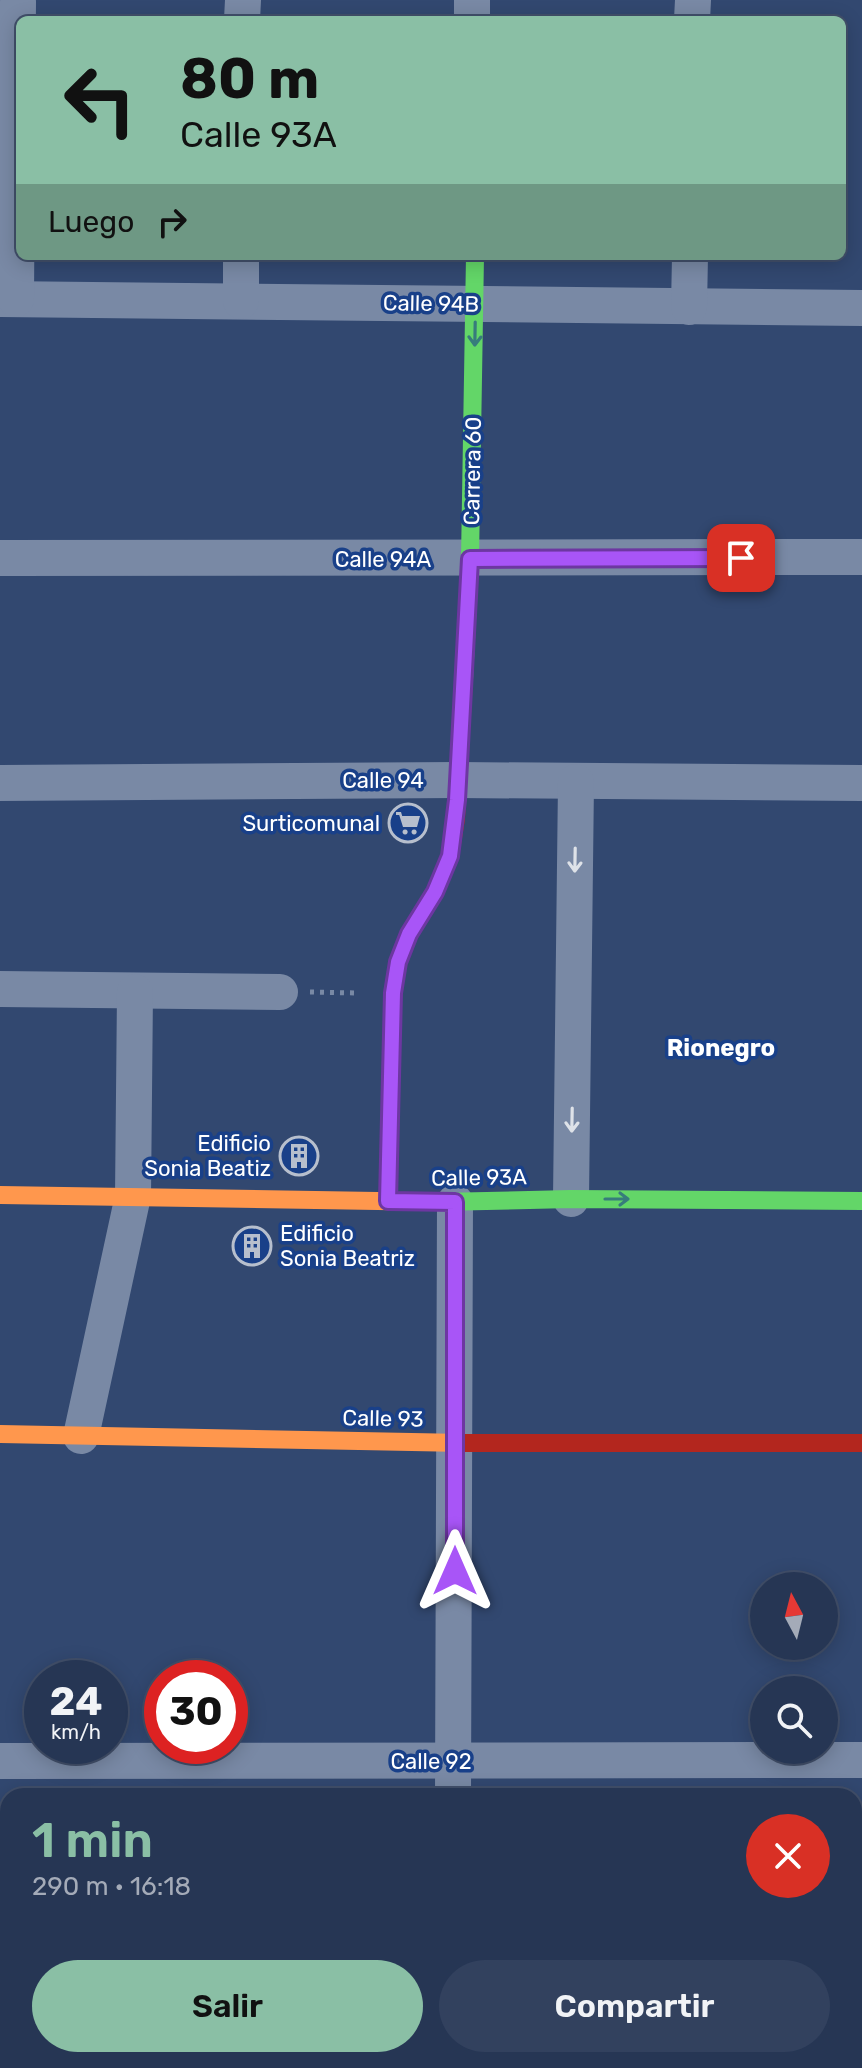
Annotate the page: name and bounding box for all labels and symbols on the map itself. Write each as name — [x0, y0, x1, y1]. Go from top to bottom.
street label: Calle 94B — [383, 289, 479, 318]
one-way arrow — [467, 320, 482, 347]
street label: Carrera 60 — [458, 416, 487, 526]
pin — [707, 524, 775, 592]
street label: Calle 94A — [335, 546, 431, 573]
street label: Calle 94 — [342, 767, 424, 794]
supermarket icon: Surticomunal — [387, 802, 429, 844]
place label: Surticomunal — [242, 810, 380, 837]
one-way arrow — [567, 846, 583, 873]
district label: Rionegro — [667, 1034, 775, 1062]
one-way arrow — [564, 1106, 580, 1133]
place label: Edificio Sonia Beatiz — [144, 1130, 271, 1182]
building icon: Edificio Sonia Beatiz — [278, 1135, 320, 1177]
street label: Calle 93A — [431, 1163, 527, 1192]
one-way arrow — [603, 1191, 630, 1207]
place label: Edificio Sonia Beatriz — [280, 1220, 415, 1272]
building icon: Edificio Sonia Beatriz — [231, 1225, 273, 1267]
street label: Calle 93 — [342, 1404, 424, 1433]
position arrow — [413, 1529, 497, 1613]
north arrow — [750, 1572, 838, 1660]
speed limit sign: 30 — [144, 1660, 248, 1764]
street label: Calle 92 — [390, 1748, 472, 1775]

